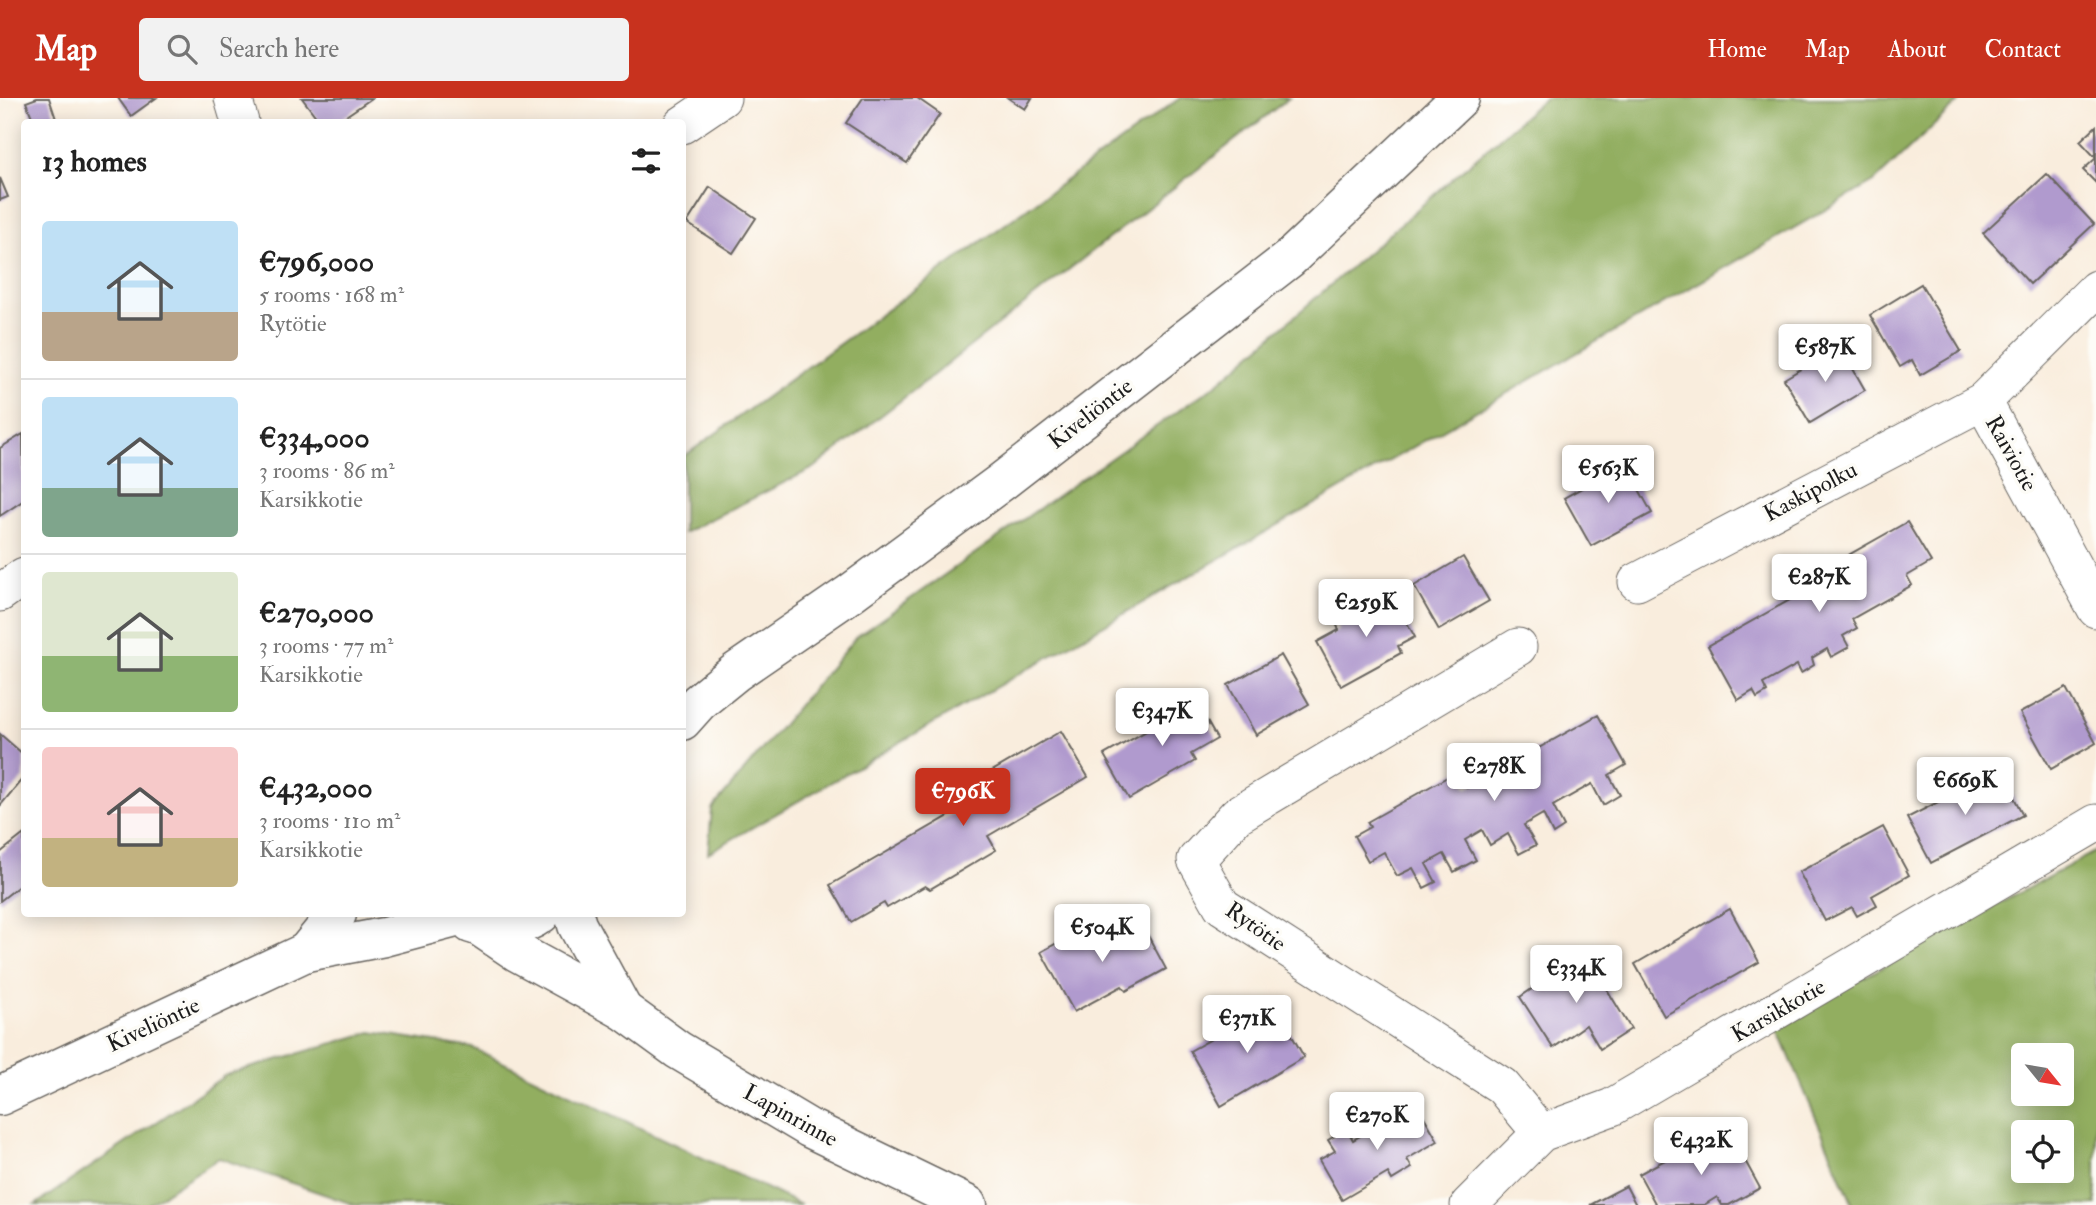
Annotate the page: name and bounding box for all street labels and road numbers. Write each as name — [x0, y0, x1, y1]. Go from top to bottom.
street label: Kiveliöntie — [1042, 371, 1139, 455]
street label: Raiviotie — [1979, 410, 2044, 496]
street label: Kaskipolku — [1759, 455, 1862, 529]
street label: Rytötie — [1220, 895, 1292, 958]
street label: Karsikkotie — [1726, 972, 1831, 1049]
street label: Kiveliöntie — [102, 990, 205, 1059]
street label: Lapinrinne — [738, 1078, 843, 1154]

